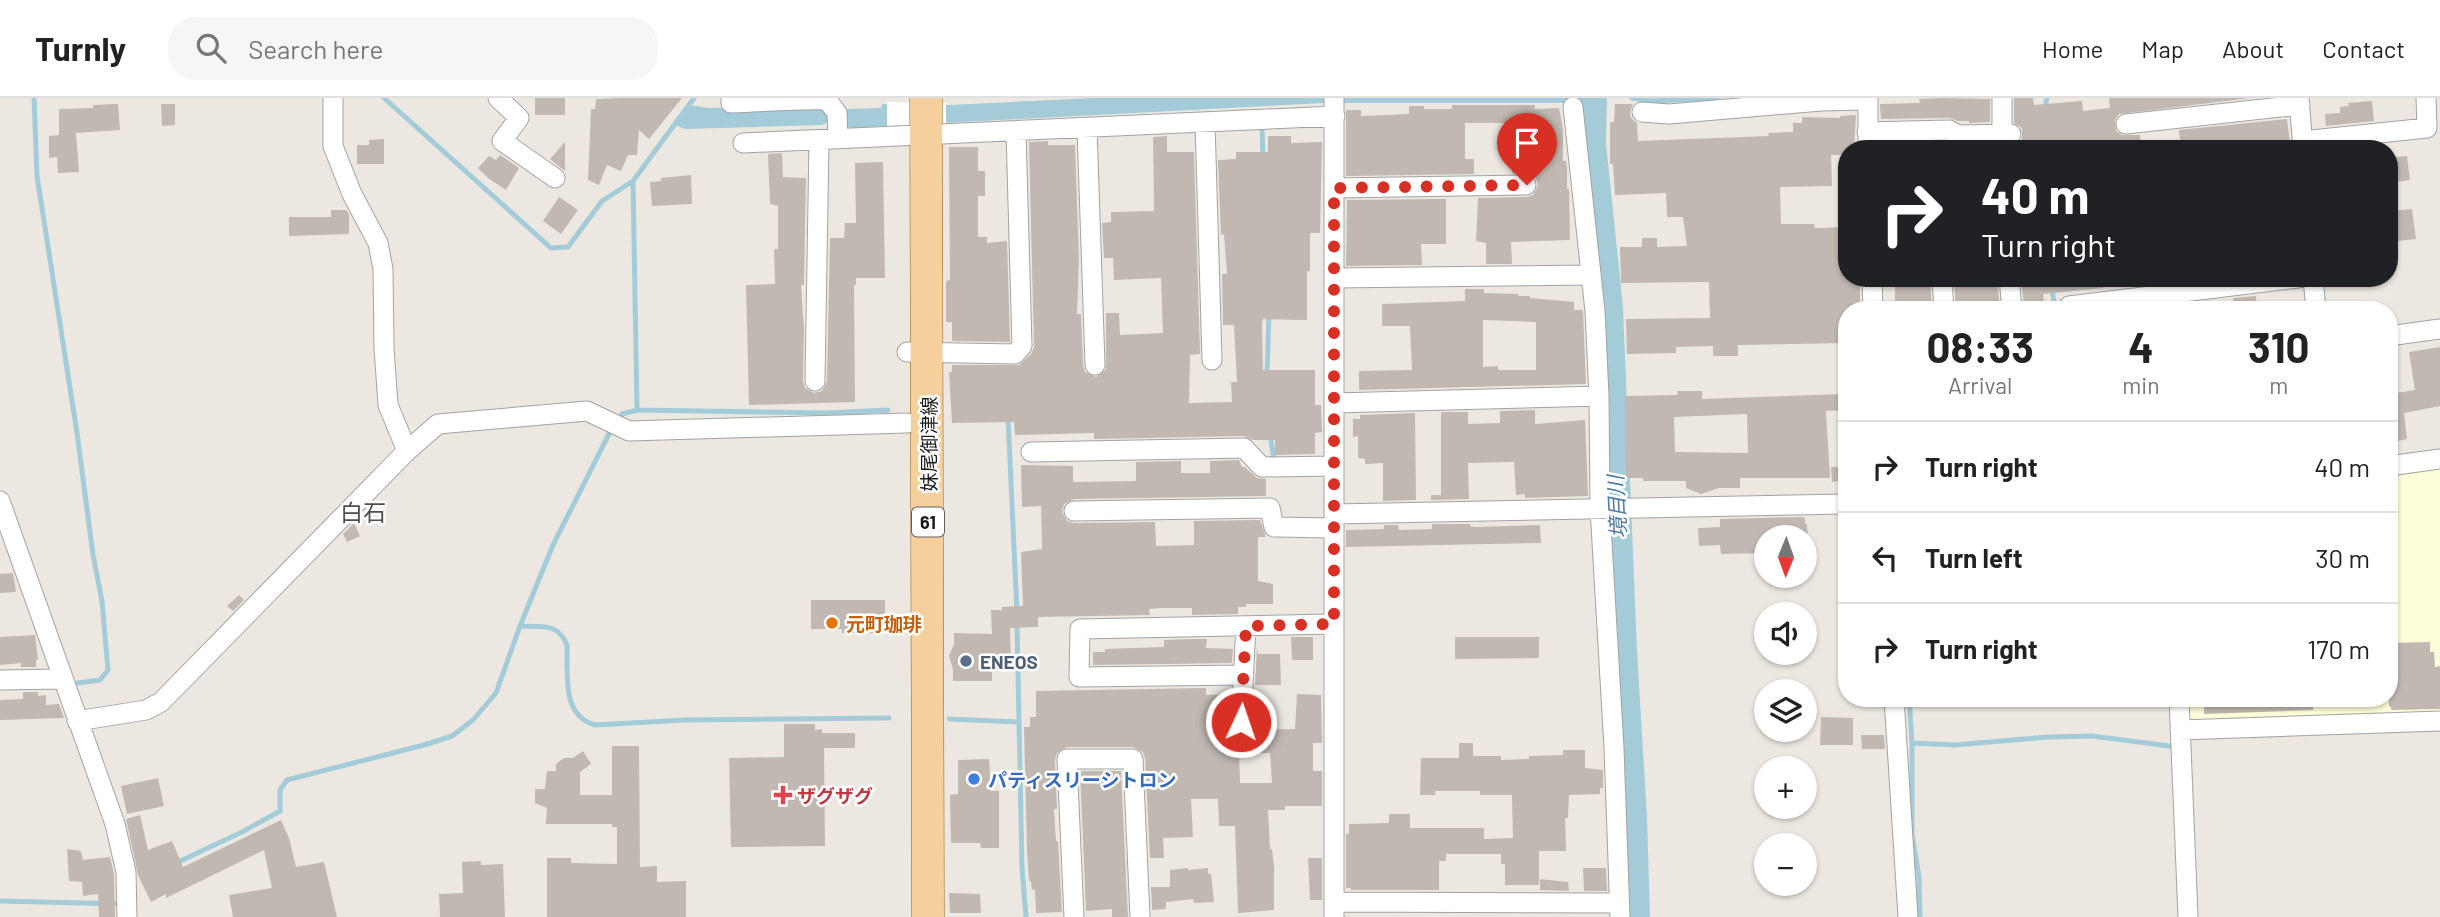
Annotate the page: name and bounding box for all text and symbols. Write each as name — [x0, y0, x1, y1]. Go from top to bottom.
search box — [168, 17, 658, 80]
text: Turnly — [35, 28, 126, 68]
icon: search — [192, 29, 230, 67]
text: Search here — [248, 33, 383, 64]
text: Home — [2042, 34, 2103, 63]
text: Map — [2141, 34, 2184, 63]
text: About — [2222, 34, 2284, 63]
text: Contact — [2322, 34, 2405, 63]
pin — [1497, 113, 1557, 185]
icon: arrive — [1508, 124, 1546, 162]
text: 40 m — [1981, 165, 2089, 224]
icon: right — [1866, 168, 1957, 259]
text: Turn right — [1981, 225, 2116, 263]
text: 08:33 — [1927, 321, 2034, 371]
text: 4 — [2128, 321, 2154, 371]
text: 310 — [2248, 321, 2309, 371]
text: Arrival — [1948, 371, 2012, 399]
text: min — [2122, 371, 2160, 399]
text: m — [2269, 371, 2288, 399]
street label: 妹尾御津線 — [917, 396, 940, 492]
icon: right — [1866, 448, 1904, 486]
text: Turn right — [1925, 451, 2038, 482]
text: 40 m — [2314, 451, 2370, 482]
water label: 境目川 — [1602, 473, 1630, 539]
district label: 白石 — [340, 498, 386, 526]
road number: 61 — [912, 508, 944, 536]
north arrow — [1754, 525, 1816, 588]
map controls — [1754, 525, 1817, 896]
icon: left — [1866, 539, 1904, 577]
text: Turn left — [1925, 542, 2023, 573]
text: 30 m — [2315, 542, 2370, 573]
button: sound — [1754, 602, 1817, 665]
place label: 元町珈琲 — [846, 612, 922, 635]
marker: 元町珈琲 — [824, 615, 840, 631]
icon: right — [1866, 630, 1904, 668]
text: Turn right — [1925, 633, 2038, 664]
text: 170 m — [2307, 633, 2370, 664]
place label: ENEOS — [980, 650, 1038, 673]
marker: ENEOS — [958, 653, 974, 669]
button: layers — [1754, 679, 1817, 742]
position arrow — [1204, 685, 1278, 759]
button: + — [1754, 756, 1817, 819]
place label: パティスリーシトロン — [988, 768, 1176, 791]
marker: パティスリーシトロン — [966, 771, 982, 787]
place label: ザグザグ — [797, 784, 873, 807]
marker: ザグザグ — [775, 787, 791, 803]
button: − — [1754, 833, 1817, 896]

